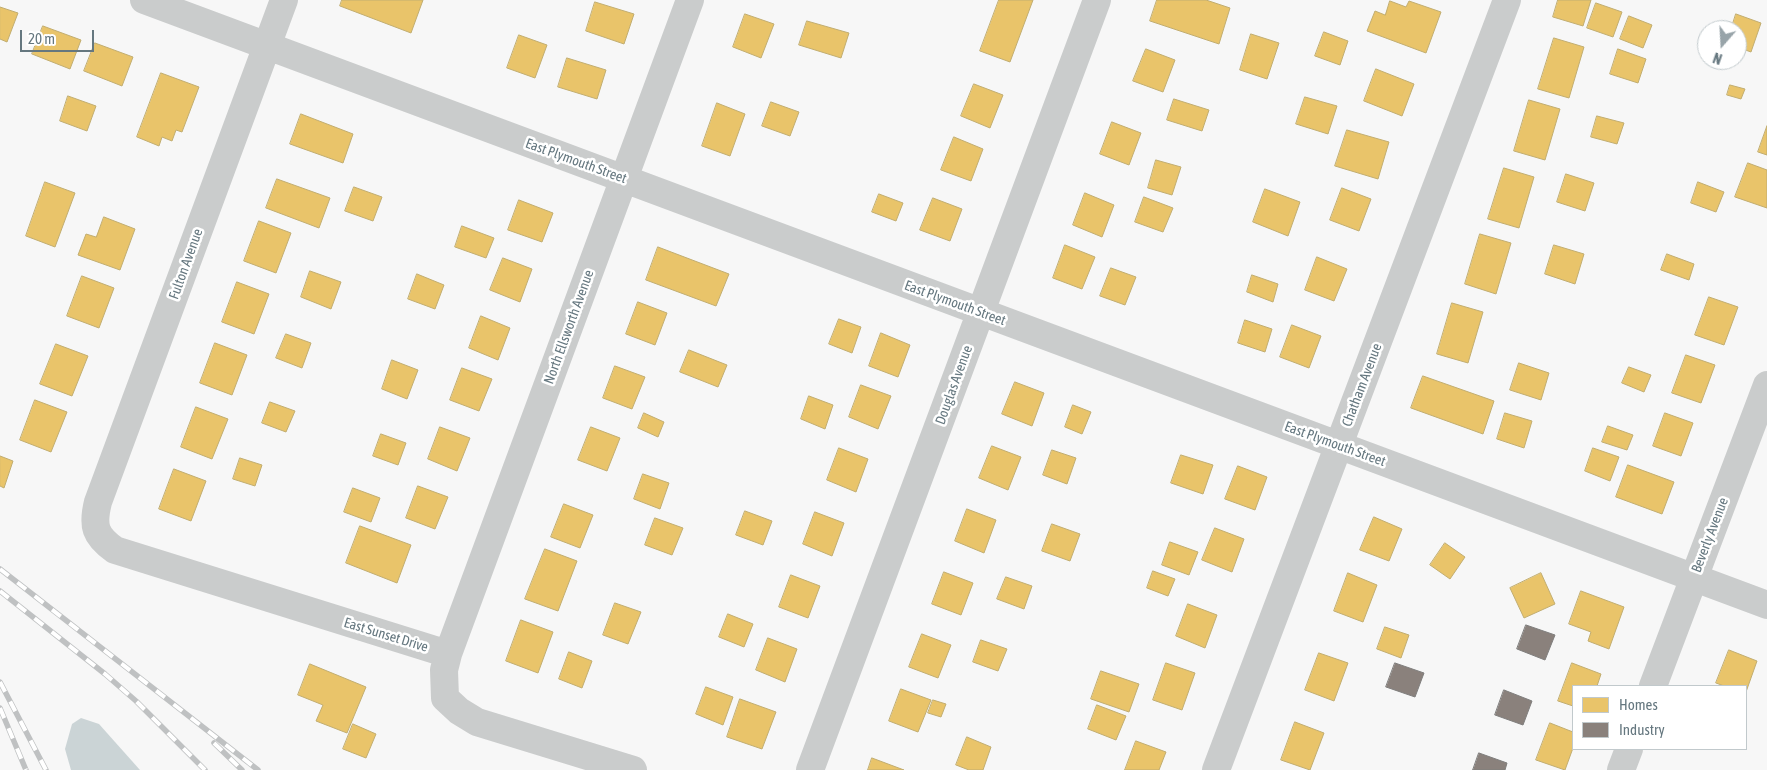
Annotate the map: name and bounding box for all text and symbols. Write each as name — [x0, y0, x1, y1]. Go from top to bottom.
scale bar — [22, 20, 96, 52]
north arrow — [1697, 20, 1747, 70]
text: 20 m — [28, 30, 55, 47]
text: N — [1711, 49, 1724, 67]
street label: East Plymouth Street — [523, 135, 629, 187]
street label: Fulton Avenue — [165, 226, 207, 302]
street label: North Ellsworth Avenue — [541, 268, 597, 386]
street label: East Plymouth Street — [902, 277, 1008, 329]
street label: Chatham Avenue — [1338, 341, 1386, 429]
street label: Douglas Avenue — [932, 343, 976, 427]
street label: East Plymouth Street — [1282, 418, 1388, 470]
street label: Beverly Avenue — [1688, 495, 1732, 575]
street label: East Sunset Drive — [342, 614, 430, 656]
legend — [1572, 685, 1747, 750]
text: Homes — [1619, 696, 1658, 713]
text: Industry — [1619, 721, 1665, 738]

